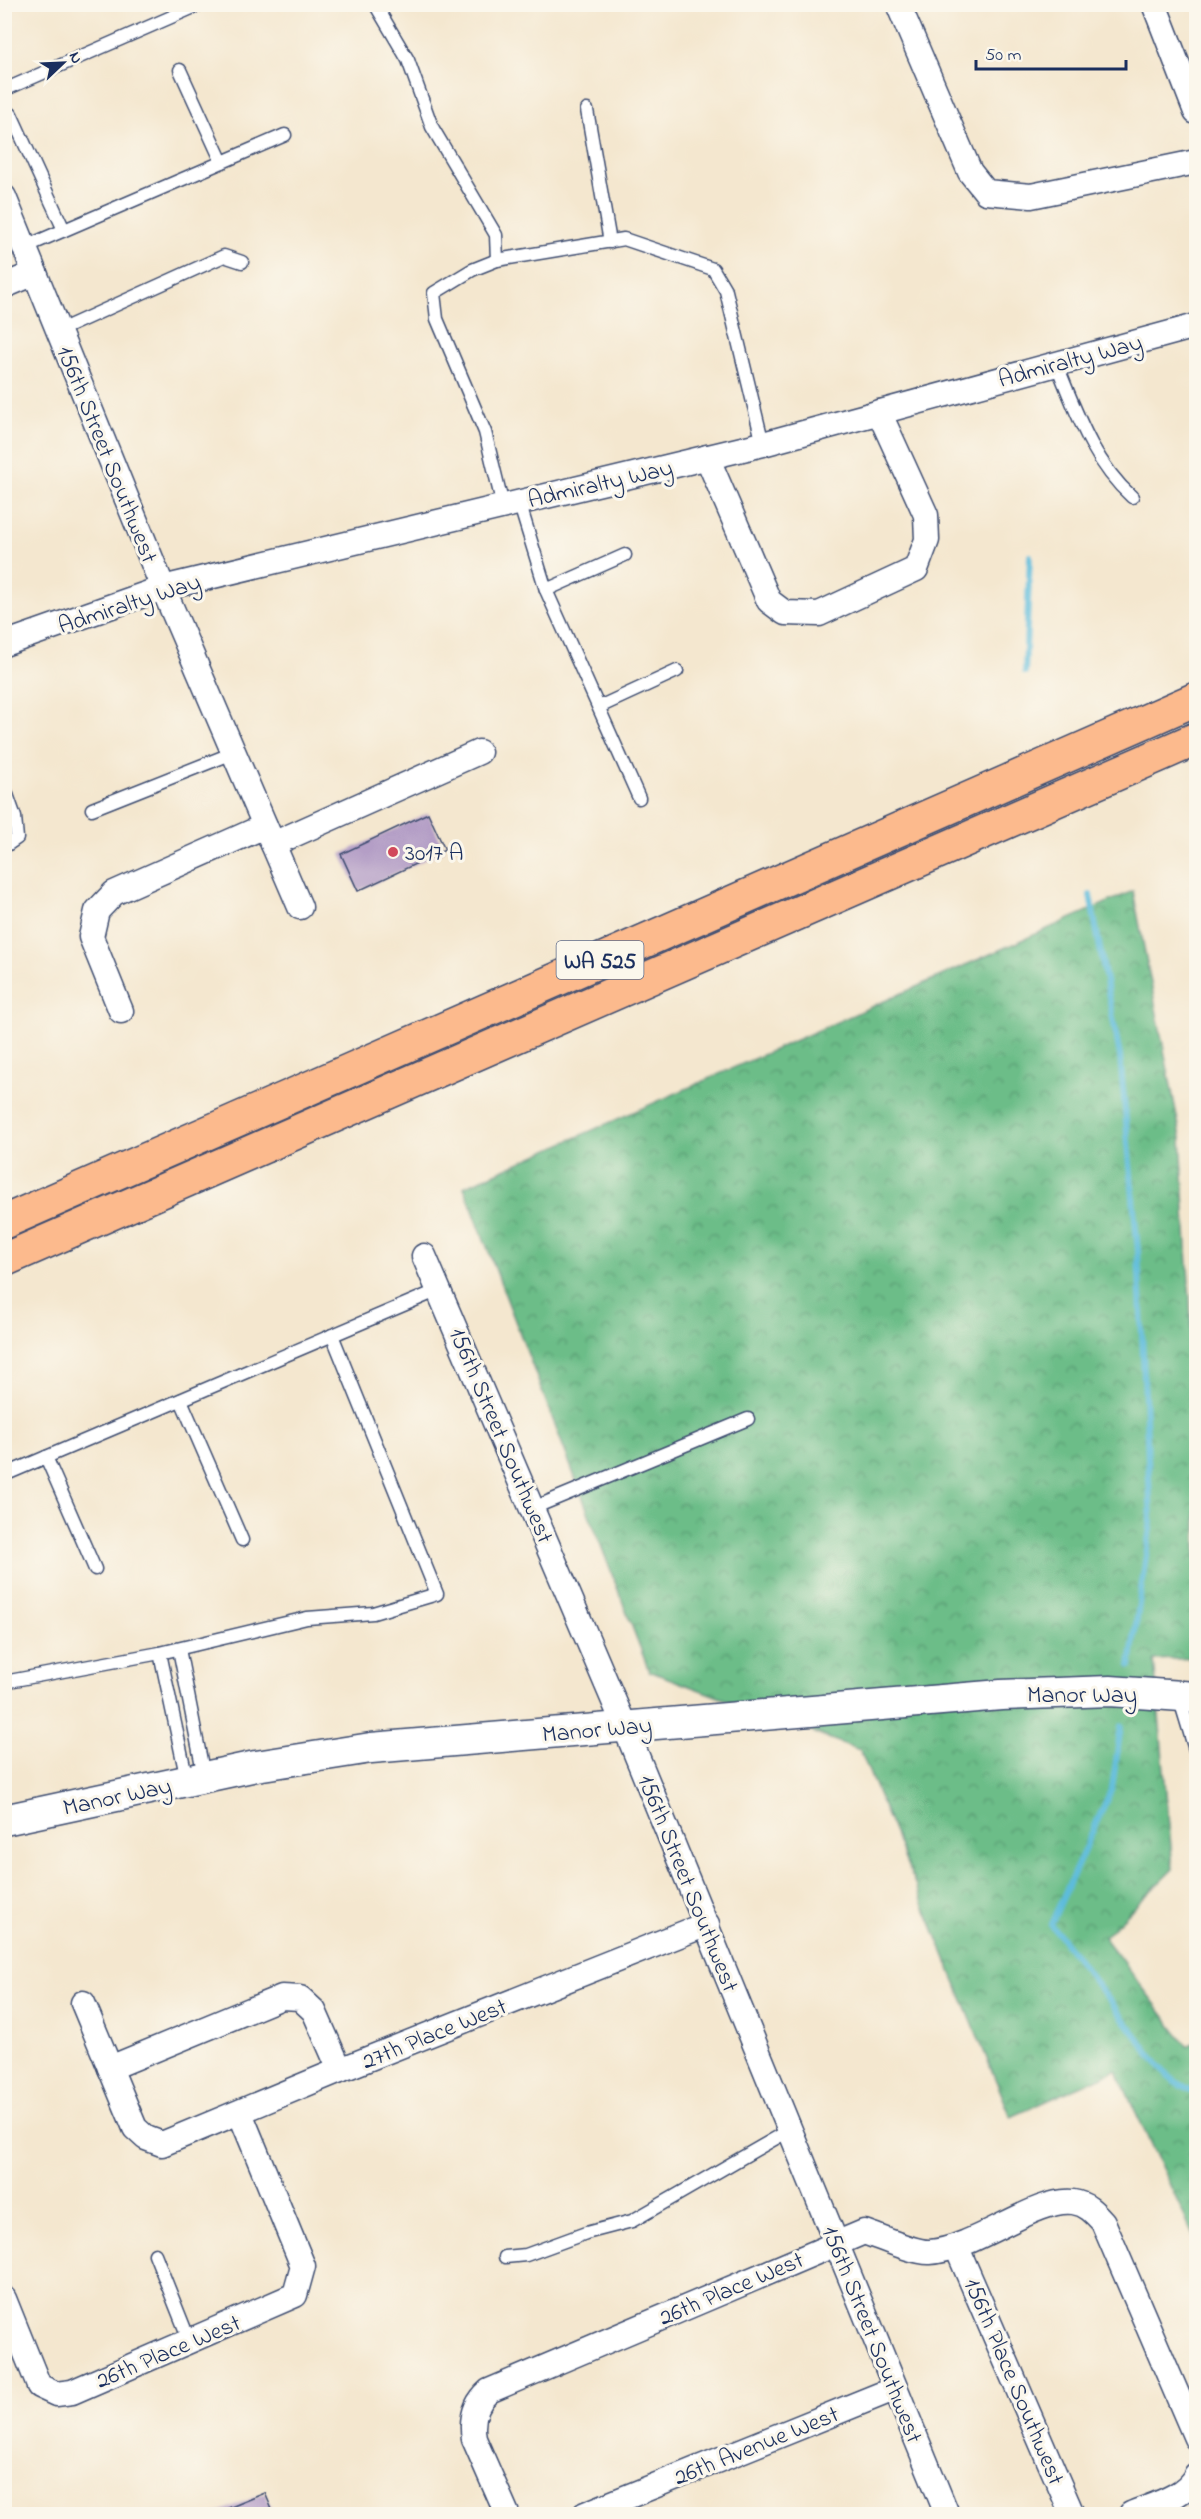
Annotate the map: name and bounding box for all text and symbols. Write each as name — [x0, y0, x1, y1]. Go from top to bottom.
north arrow — [33, 33, 93, 93]
scale bar — [976, 33, 1126, 71]
text: 50 m — [985, 43, 1022, 69]
text: N — [62, 48, 88, 68]
street label: Admiralty Way — [995, 326, 1147, 399]
street label: 156th Street Southwest — [46, 341, 165, 569]
street label: Admiralty Way — [525, 452, 677, 520]
street label: Admiralty Way — [54, 566, 206, 646]
place label: 3017 A — [405, 837, 464, 872]
marker: 3017 A — [386, 845, 400, 859]
road number: WA 525 — [556, 941, 644, 979]
street label: 156th Street Southwest — [438, 1323, 561, 1549]
street label: Manor Way — [1027, 1679, 1137, 1715]
street label: Manor Way — [541, 1709, 654, 1755]
street label: Manor Way — [60, 1770, 175, 1828]
street label: 156th Street Southwest — [627, 1770, 746, 1998]
street label: 27th Place West — [357, 1990, 513, 2080]
street label: 156th Street Southwest — [811, 2221, 930, 2449]
street label: 26th Place West — [654, 2244, 810, 2337]
street label: 156th Place Southwest — [953, 2273, 1072, 2491]
street label: 26th Place West — [91, 2307, 247, 2400]
street label: 26th Avenue West — [669, 2398, 845, 2496]

